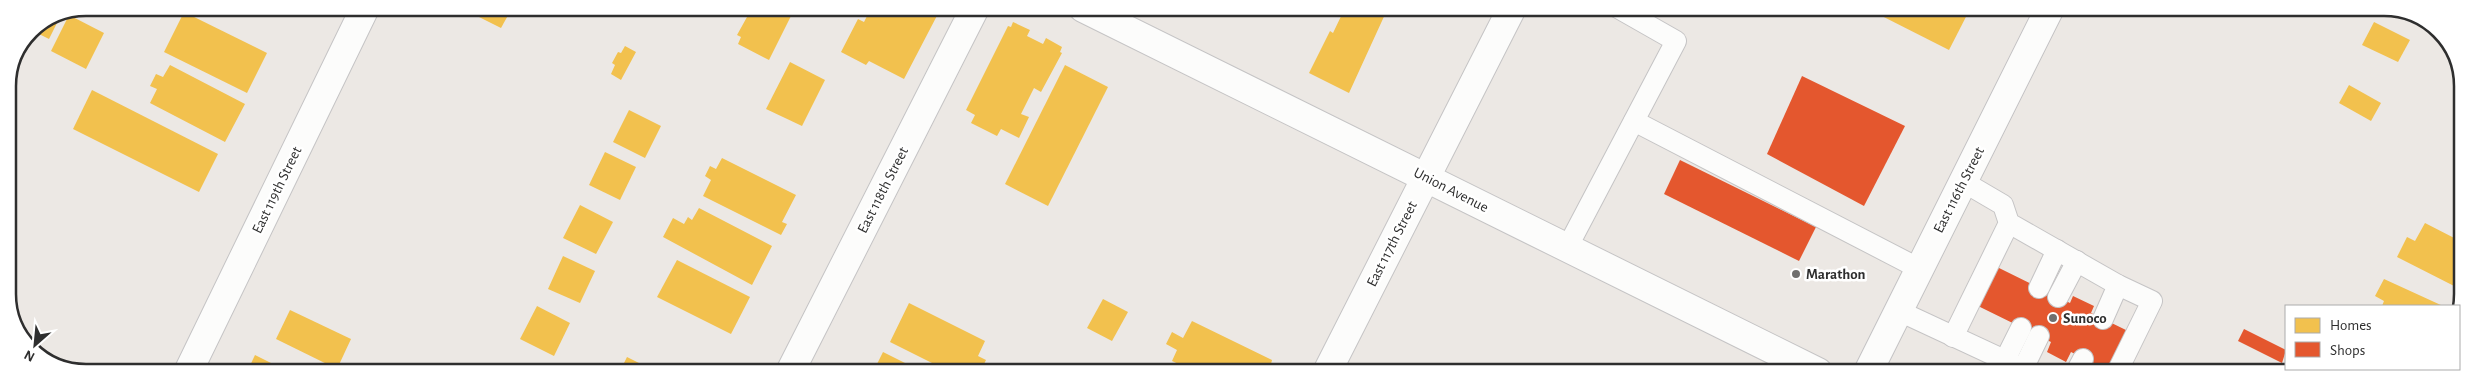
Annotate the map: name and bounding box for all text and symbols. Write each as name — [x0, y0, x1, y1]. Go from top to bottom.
street label: East 119th Street — [250, 144, 305, 236]
street label: East 118th Street — [855, 144, 911, 235]
street label: East 116th Street — [1931, 144, 1987, 235]
street label: Union Avenue — [1411, 165, 1491, 215]
street label: East 117th Street — [1364, 199, 1420, 289]
place label: Marathon — [1806, 267, 1866, 282]
marker: Marathon — [1790, 268, 1802, 280]
legend — [2285, 305, 2460, 370]
place label: Sunoco — [2063, 311, 2107, 326]
marker: Sunoco — [2047, 312, 2059, 324]
text: Homes — [2330, 318, 2372, 333]
north arrow — [10, 320, 60, 370]
text: Shops — [2330, 343, 2365, 358]
text: N — [22, 347, 37, 364]

